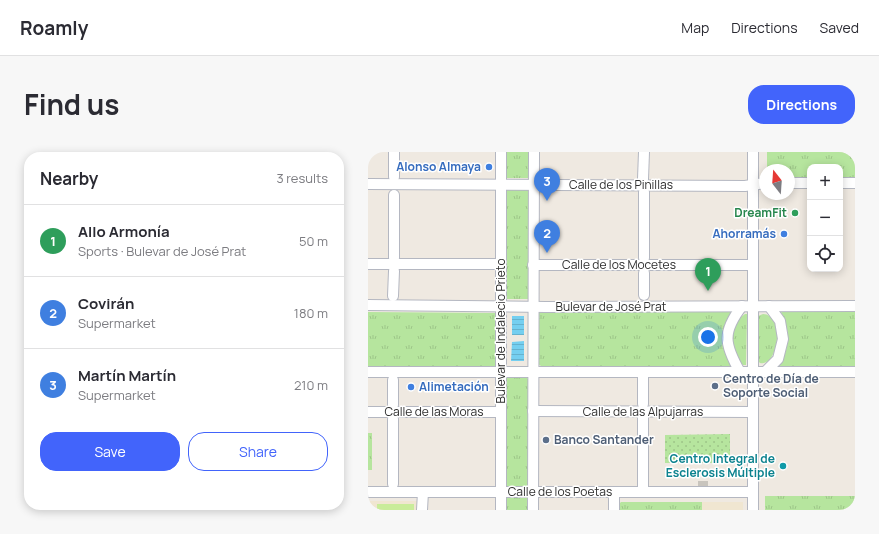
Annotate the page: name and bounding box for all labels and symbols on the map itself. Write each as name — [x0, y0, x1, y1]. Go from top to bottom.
place label: Alonso Almaya — [396, 158, 481, 175]
marker: Alonso Almaya — [484, 162, 494, 172]
north arrow — [759, 164, 795, 200]
pin: 3 — [534, 168, 560, 201]
street label: Calle de los Pinillas — [569, 176, 673, 193]
place label: DreamFit — [734, 204, 787, 221]
marker: DreamFit — [790, 208, 800, 218]
pin: 2 — [534, 220, 560, 253]
place label: Ahorramás — [712, 225, 776, 242]
marker: Ahorramás — [779, 229, 789, 239]
street label: Calle de los Mocetes — [562, 256, 676, 273]
street label: Bulevar de Indalecio Prieto — [492, 258, 509, 404]
pin: 1 — [695, 258, 721, 291]
street label: Bulevar de José Prat — [556, 298, 667, 315]
your location — [698, 327, 718, 347]
place label: Centro de Día de Soporte Social — [723, 370, 819, 401]
place label: Alimetación — [419, 378, 489, 395]
marker: Centro de Día de Soporte Social — [710, 381, 720, 391]
marker: Alimetación — [406, 382, 416, 392]
street label: Calle de las Moras — [384, 403, 484, 420]
street label: Calle de las Alpujarras — [583, 403, 703, 420]
place label: Banco Santander — [554, 431, 654, 448]
marker: Banco Santander — [541, 435, 551, 445]
place label: Centro Integral de Esclerosis Múltiple — [666, 450, 775, 481]
marker: Centro Integral de Esclerosis Múltiple — [778, 461, 788, 471]
street label: Calle de los Poetas — [508, 483, 612, 500]

